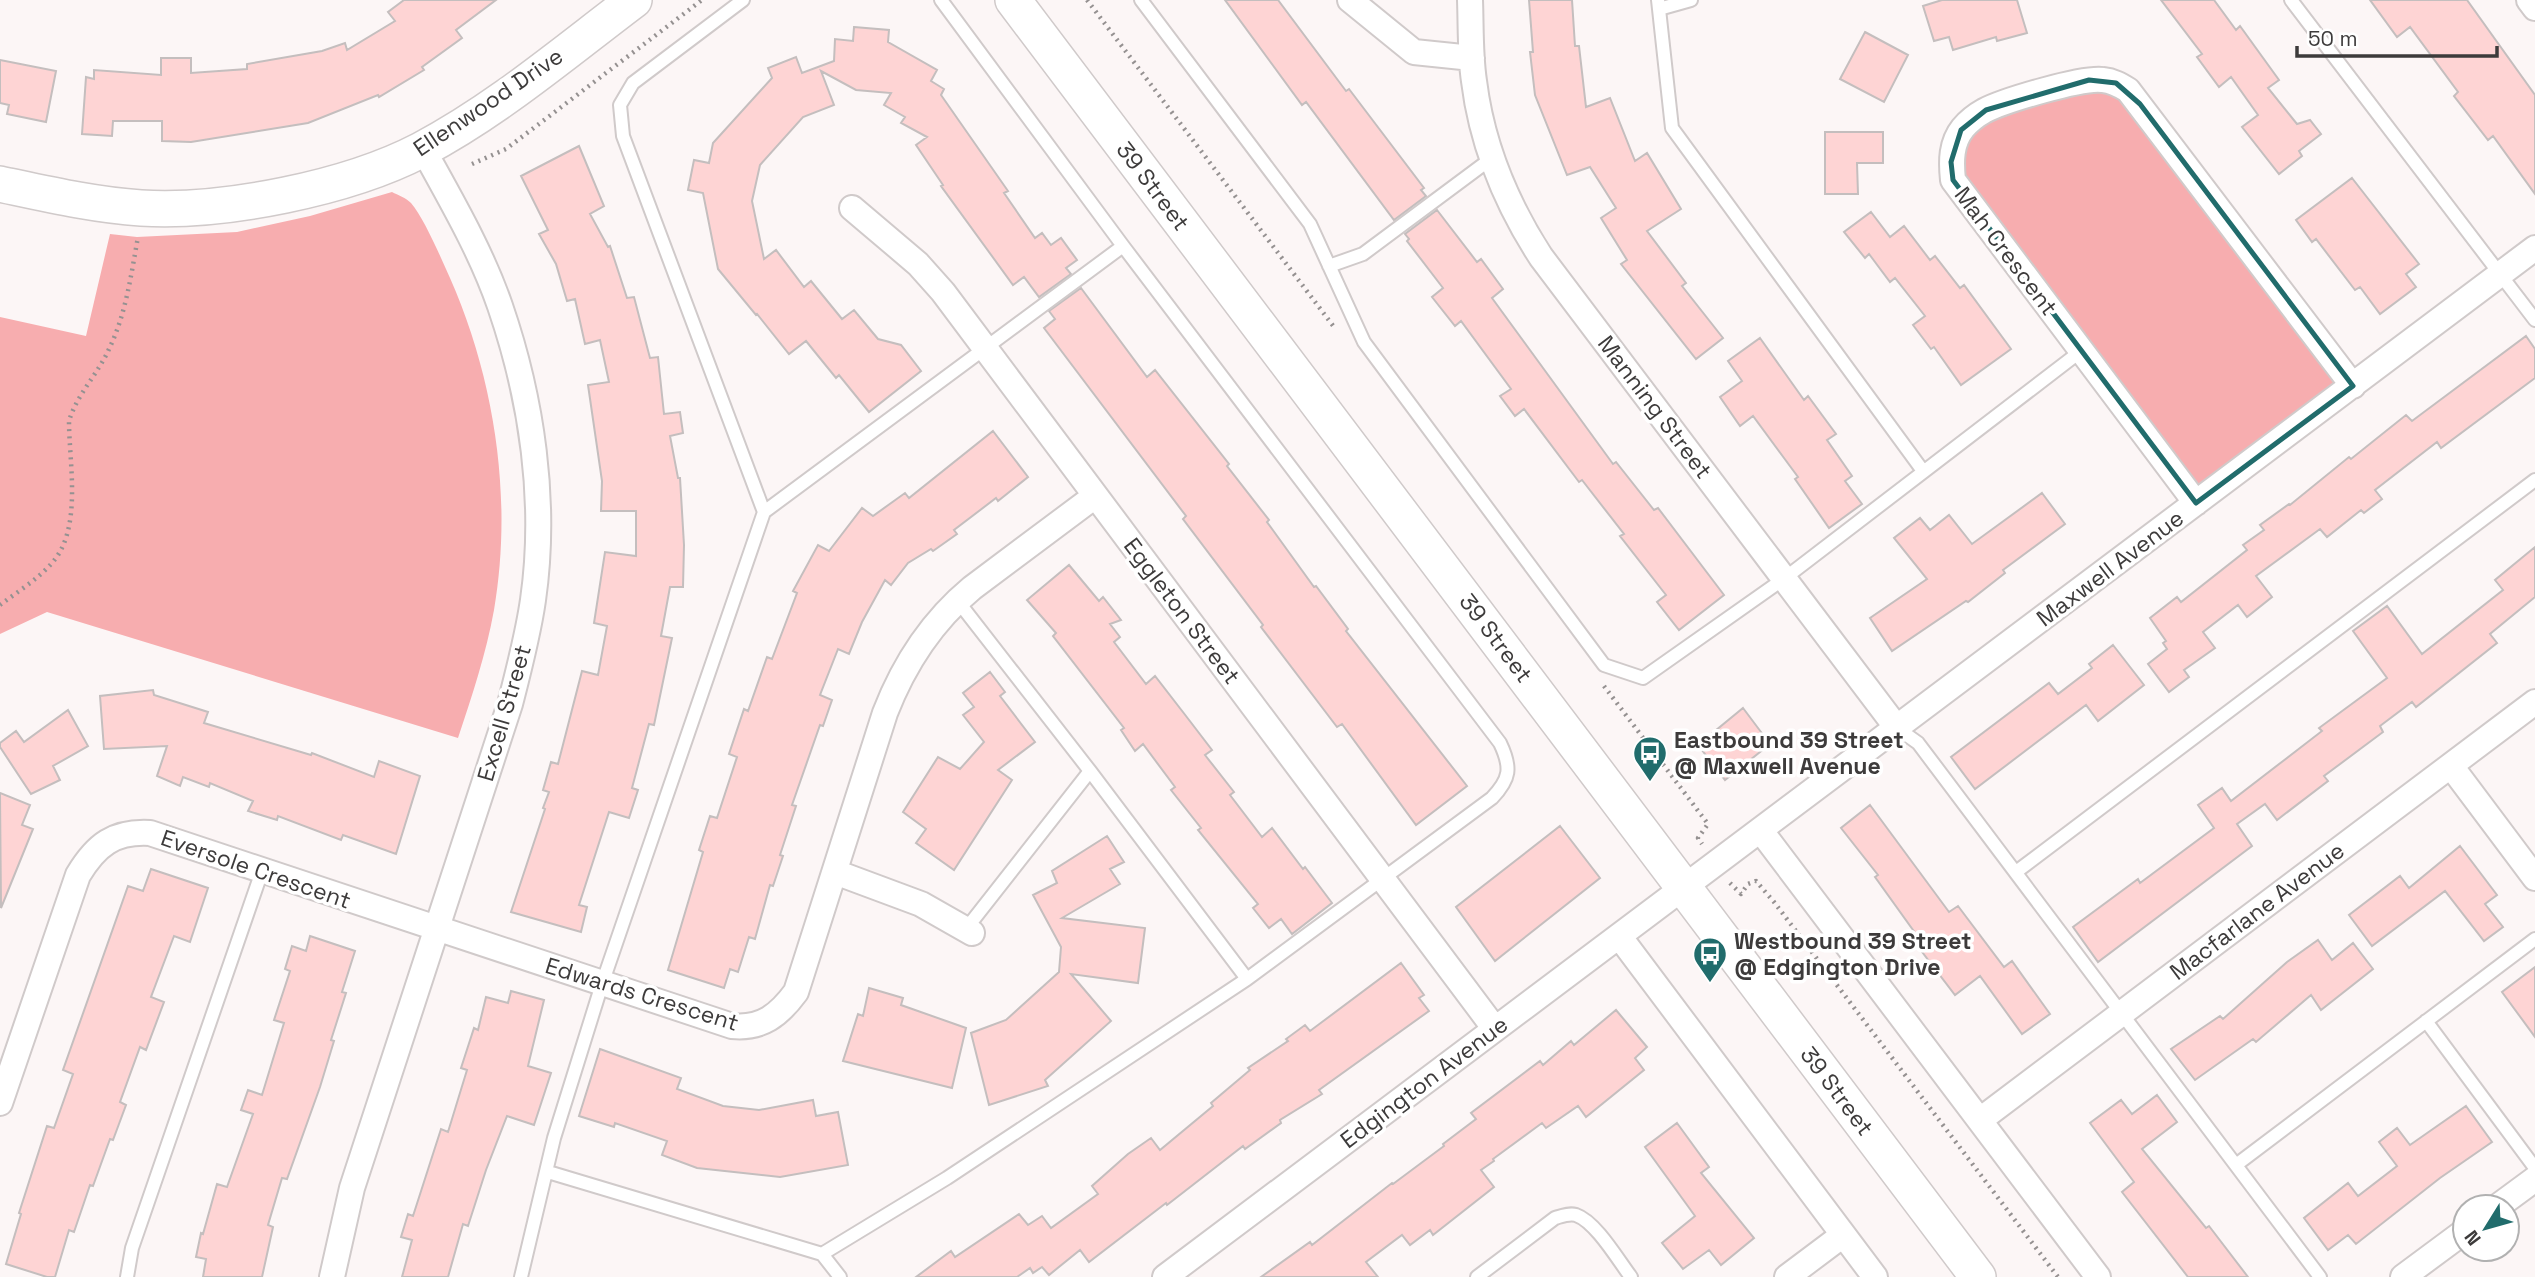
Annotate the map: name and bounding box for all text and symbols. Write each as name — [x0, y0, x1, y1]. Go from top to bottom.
scale bar — [2297, 14, 2496, 58]
text: 50 m — [2308, 25, 2358, 52]
street label: Ellenwood Drive — [407, 41, 569, 163]
street label: 39 Street — [1110, 135, 1196, 237]
street label: Mah Crescent — [1948, 181, 2064, 321]
street label: Manning Street — [1591, 329, 1719, 485]
street label: Maxwell Avenue — [2030, 503, 2190, 633]
street label: Eggleton Street — [1117, 532, 1247, 690]
street label: 39 Street — [1453, 587, 1539, 689]
street label: Excell Street — [470, 641, 538, 785]
place label: Eastbound 39 Street @ Maxwell Avenue — [1674, 725, 1904, 781]
bus stop icon: Eastbound 39 Street @ Maxwell Avenue — [1631, 734, 1669, 783]
street label: Eversole Crescent — [157, 822, 355, 916]
street label: Macfarlane Avenue — [2164, 835, 2350, 987]
place label: Westbound 39 Street @ Edgington Drive — [1734, 926, 1972, 982]
bus stop icon: Westbound 39 Street @ Edgington Drive — [1691, 935, 1729, 984]
street label: Edwards Crescent — [542, 950, 742, 1038]
street label: Edgington Avenue — [1334, 1009, 1514, 1155]
street label: 39 Street — [1794, 1040, 1880, 1142]
north arrow — [2451, 1193, 2521, 1263]
text: N — [2459, 1225, 2487, 1251]

